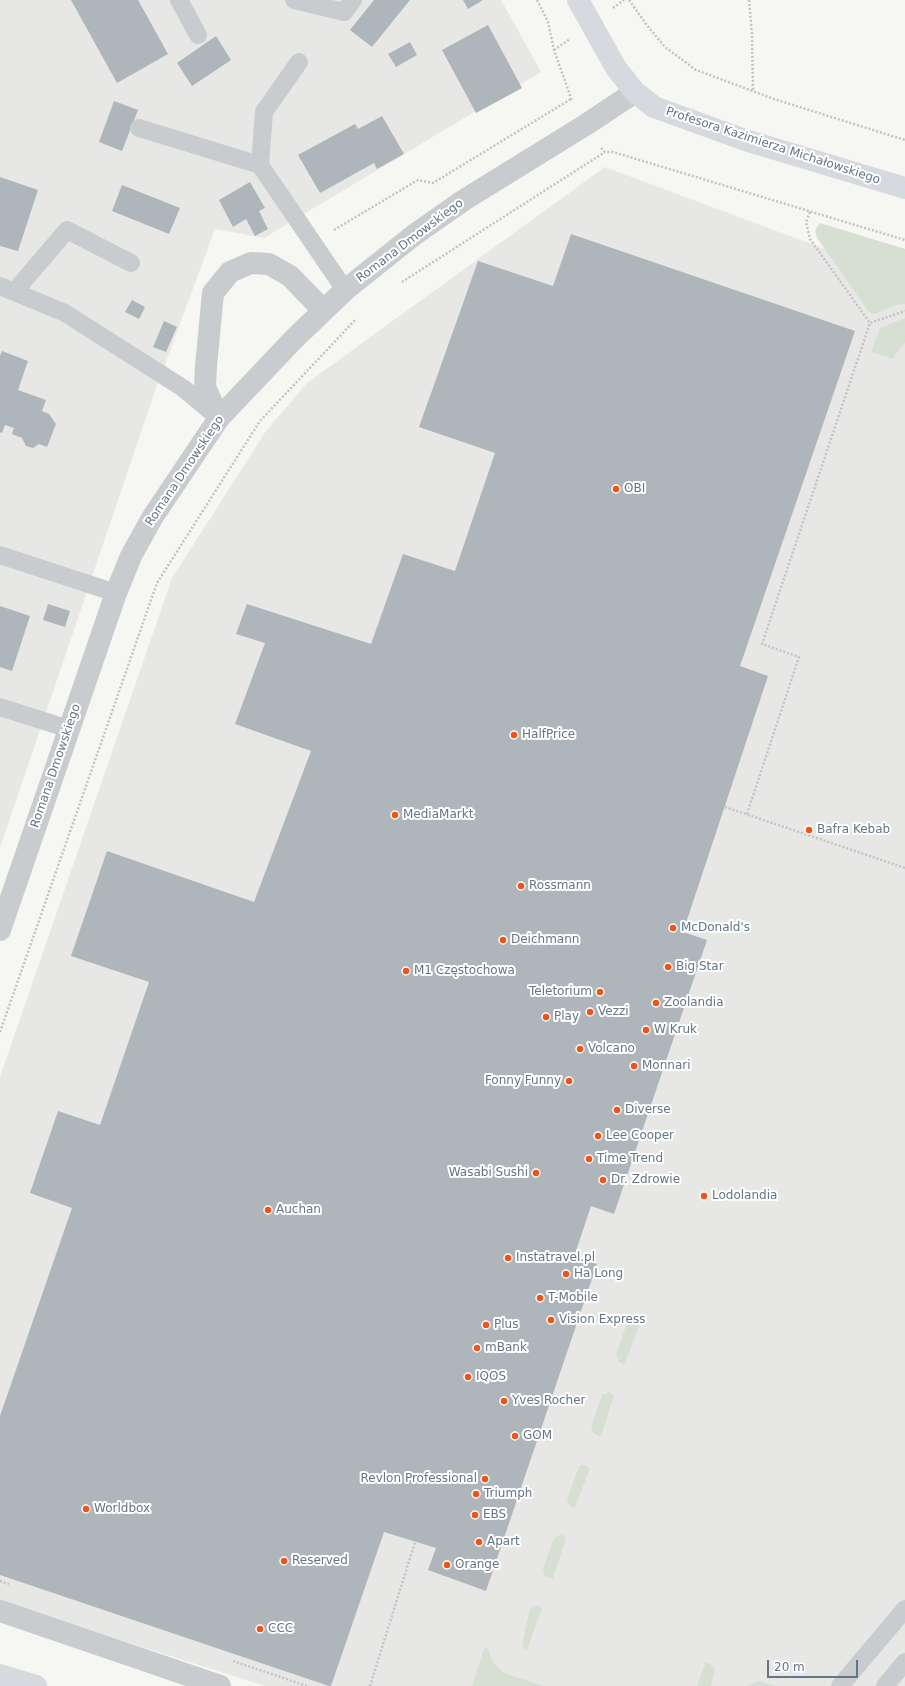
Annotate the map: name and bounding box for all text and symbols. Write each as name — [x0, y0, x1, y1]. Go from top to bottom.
street label: Profesora Kazimierza Michałowskiego — [664, 104, 882, 188]
street label: Romana Dmowskiego — [354, 196, 466, 286]
street label: Romana Dmowskiego — [143, 413, 227, 529]
place label: OBI — [624, 482, 645, 496]
marker: OBI — [611, 484, 621, 494]
street label: Romana Dmowskiego — [28, 702, 84, 830]
place label: HalfPrice — [522, 728, 575, 742]
marker: HalfPrice — [509, 730, 519, 740]
place label: MediaMarkt — [403, 808, 473, 822]
marker: MediaMarkt — [390, 810, 400, 820]
place label: Bafra Kebab — [817, 823, 890, 837]
marker: Bafra Kebab — [804, 825, 814, 835]
place label: Rossmann — [529, 879, 591, 893]
marker: Rossmann — [516, 881, 526, 891]
place label: McDonald's — [681, 921, 750, 935]
marker: McDonald's — [668, 923, 678, 933]
place label: Deichmann — [511, 933, 579, 947]
marker: Deichmann — [498, 935, 508, 945]
place label: Big Star — [676, 960, 724, 974]
marker: Big Star — [663, 962, 673, 972]
place label: M1 Częstochowa — [414, 964, 515, 978]
marker: M1 Częstochowa — [401, 966, 411, 976]
place label: Teletorium — [529, 985, 592, 999]
marker: Teletorium — [595, 987, 605, 997]
place label: Zoolandia — [664, 996, 724, 1010]
marker: Zoolandia — [651, 998, 661, 1008]
place label: Vezzi — [598, 1005, 629, 1019]
marker: Vezzi — [585, 1007, 595, 1017]
place label: Play — [554, 1010, 579, 1024]
marker: Play — [541, 1012, 551, 1022]
place label: W Kruk — [654, 1023, 697, 1037]
marker: W Kruk — [641, 1025, 651, 1035]
place label: Volcano — [588, 1042, 635, 1056]
marker: Volcano — [575, 1044, 585, 1054]
place label: Monnari — [642, 1059, 691, 1073]
marker: Monnari — [629, 1061, 639, 1071]
place label: Fonny Funny — [485, 1074, 561, 1088]
marker: Fonny Funny — [564, 1076, 574, 1086]
place label: Diverse — [625, 1103, 671, 1117]
marker: Diverse — [612, 1105, 622, 1115]
place label: Lee Cooper — [606, 1129, 674, 1143]
marker: Lee Cooper — [593, 1131, 603, 1141]
place label: Time Trend — [597, 1152, 663, 1166]
marker: Time Trend — [584, 1154, 594, 1164]
place label: Wasabi Sushi — [449, 1166, 528, 1180]
marker: Wasabi Sushi — [531, 1168, 541, 1178]
place label: Dr. Zdrowie — [611, 1173, 680, 1187]
marker: Dr. Zdrowie — [598, 1175, 608, 1185]
place label: Lodolandia — [712, 1189, 777, 1203]
marker: Lodolandia — [699, 1191, 709, 1201]
place label: Auchan — [276, 1203, 321, 1217]
marker: Auchan — [263, 1205, 273, 1215]
place label: Instatravel.pl — [516, 1251, 595, 1265]
marker: Instatravel.pl — [503, 1253, 513, 1263]
place label: Ha Long — [574, 1267, 623, 1281]
marker: Ha Long — [561, 1269, 571, 1279]
place label: T-Mobile — [548, 1291, 598, 1305]
marker: T-Mobile — [535, 1293, 545, 1303]
place label: Vision Express — [559, 1313, 645, 1327]
marker: Vision Express — [546, 1315, 556, 1325]
place label: Plus — [494, 1318, 518, 1332]
marker: Plus — [481, 1320, 491, 1330]
place label: mBank — [485, 1341, 527, 1355]
marker: mBank — [472, 1343, 482, 1353]
place label: IQOS — [476, 1370, 506, 1384]
marker: IQOS — [463, 1372, 473, 1382]
place label: Yves Rocher — [512, 1394, 586, 1408]
marker: Yves Rocher — [499, 1396, 509, 1406]
place label: GOM — [523, 1429, 552, 1443]
marker: GOM — [510, 1431, 520, 1441]
place label: Revlon Professional — [361, 1472, 477, 1486]
marker: Revlon Professional — [480, 1474, 490, 1484]
place label: Triumph — [484, 1487, 532, 1501]
marker: Triumph — [471, 1489, 481, 1499]
place label: Worldbox — [94, 1502, 150, 1516]
marker: Worldbox — [81, 1504, 91, 1514]
place label: EBS — [483, 1508, 506, 1522]
marker: EBS — [470, 1510, 480, 1520]
place label: Apart — [487, 1535, 520, 1549]
marker: Apart — [474, 1537, 484, 1547]
place label: Reserved — [292, 1554, 348, 1568]
marker: Reserved — [279, 1556, 289, 1566]
place label: Orange — [455, 1558, 499, 1572]
marker: Orange — [442, 1560, 452, 1570]
place label: CCC — [268, 1622, 293, 1636]
marker: CCC — [255, 1624, 265, 1634]
scale bar — [769, 1652, 860, 1678]
text: 20 m — [774, 1660, 805, 1674]

